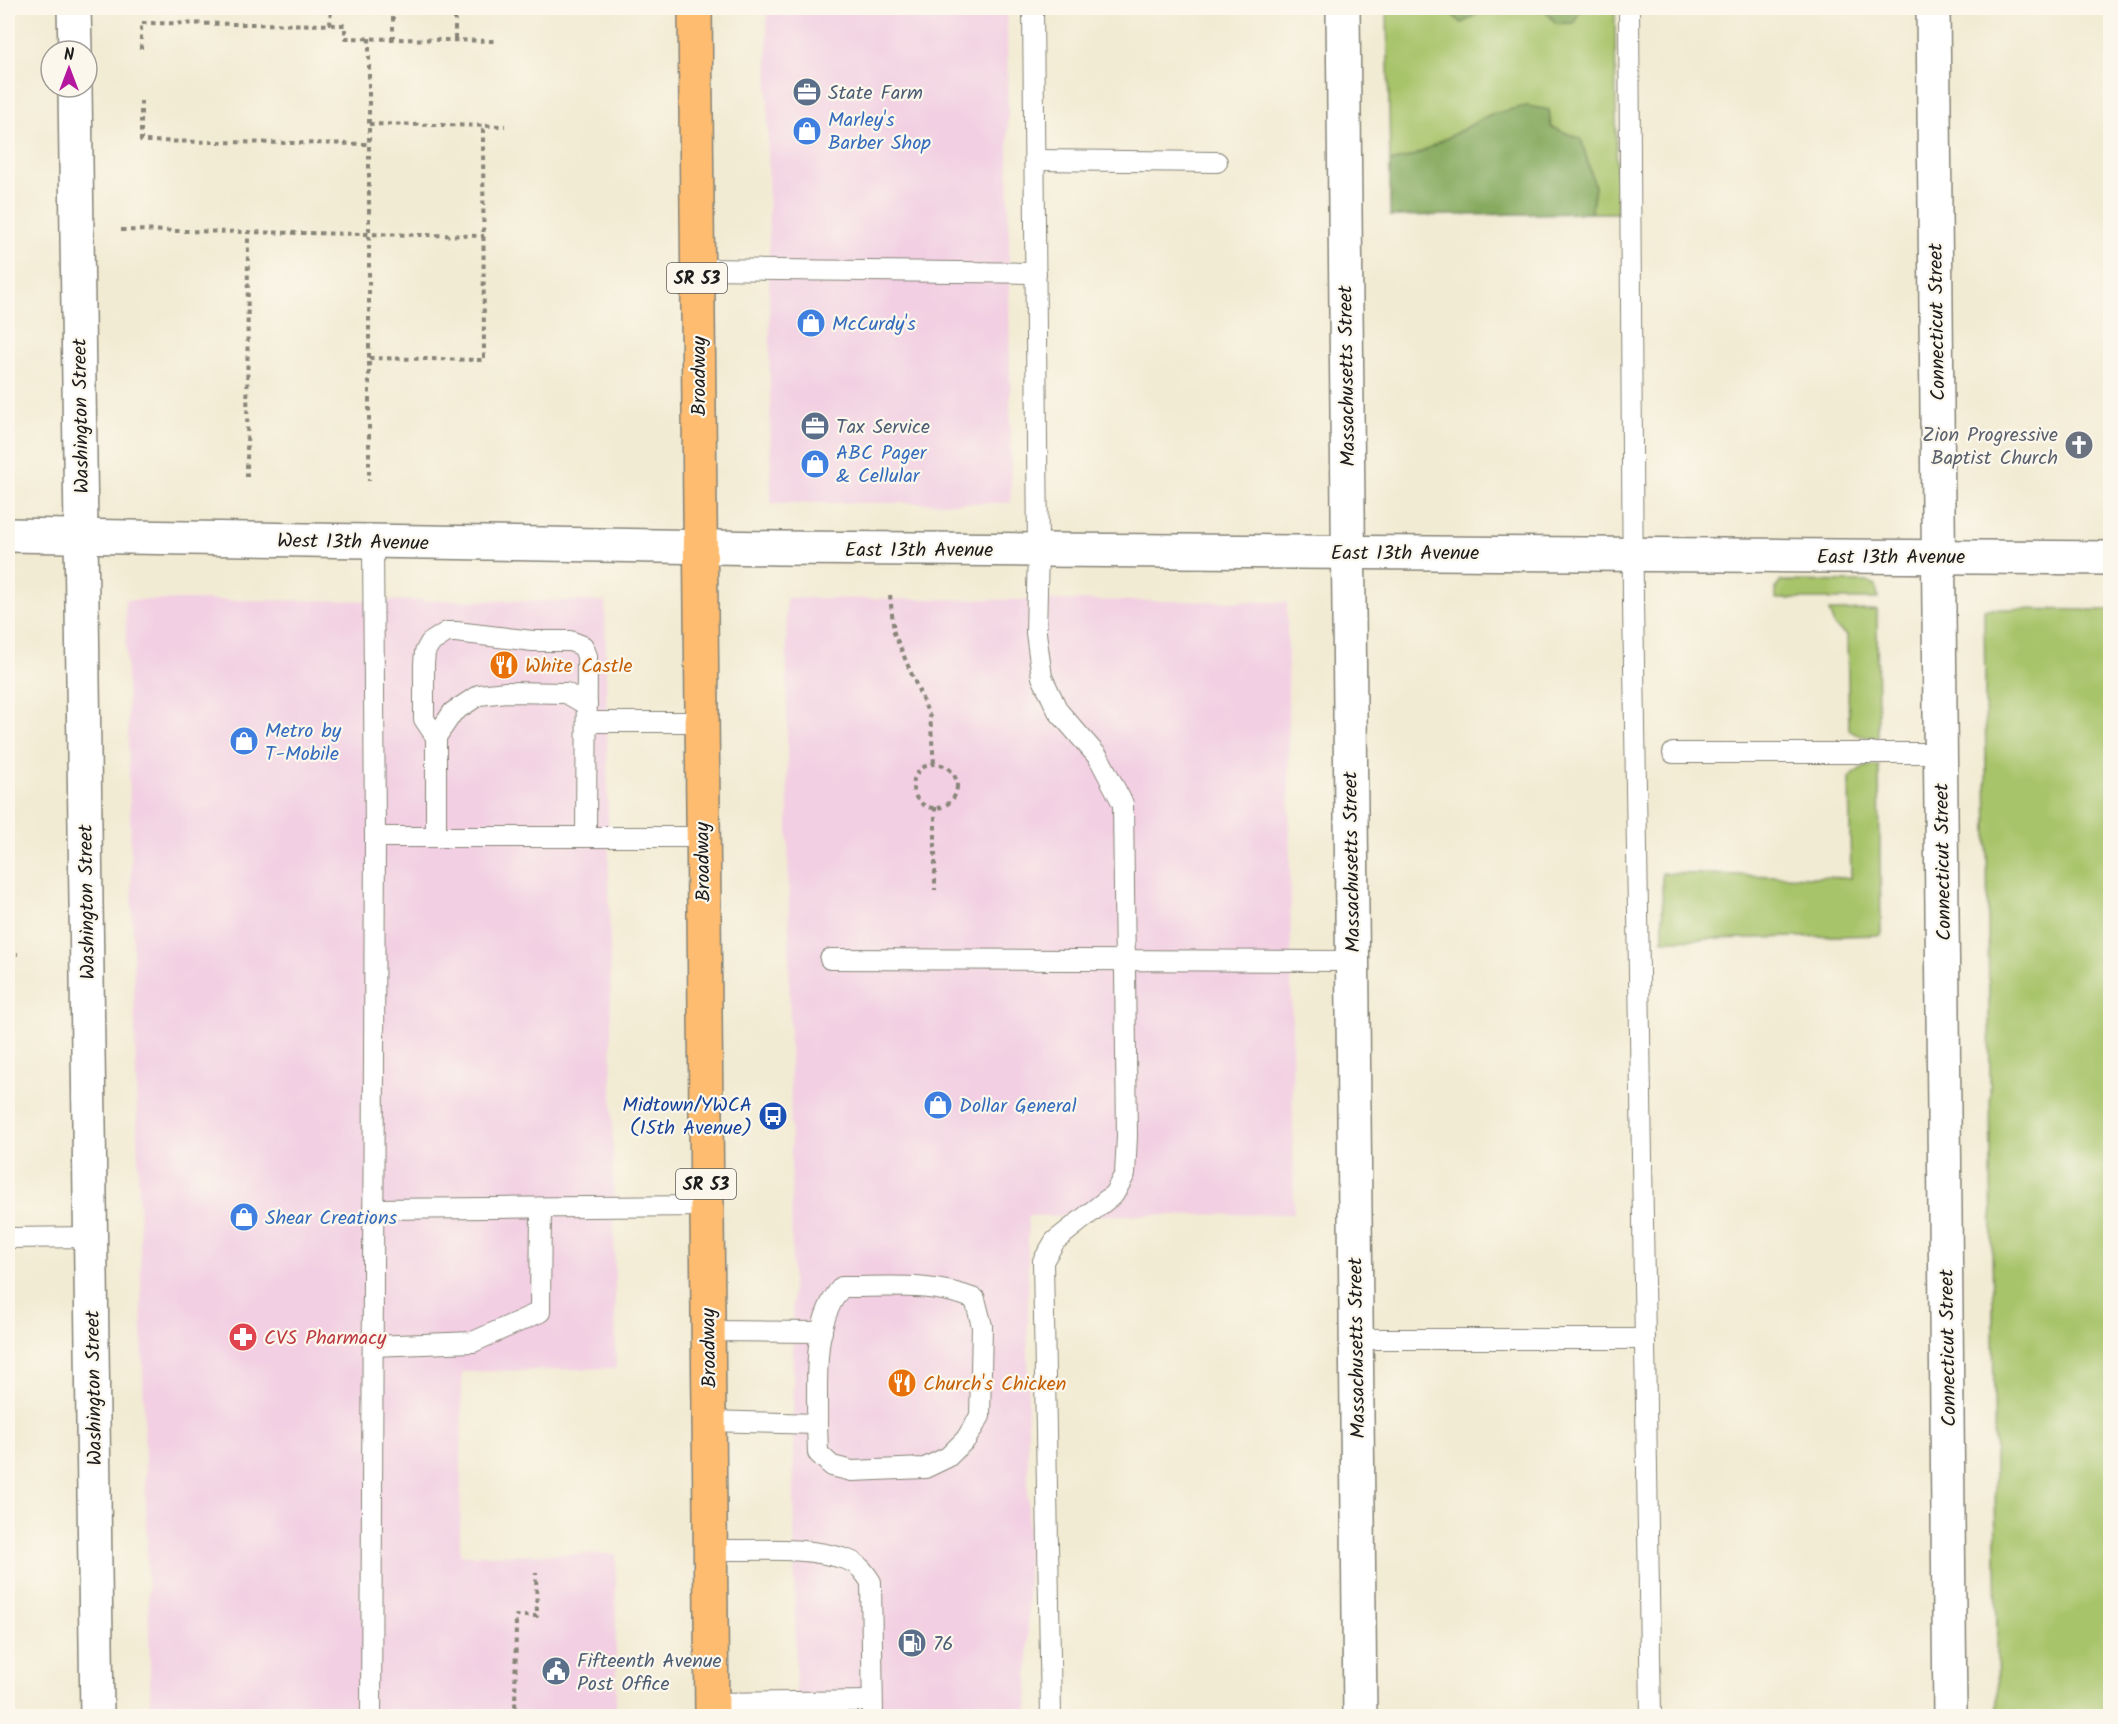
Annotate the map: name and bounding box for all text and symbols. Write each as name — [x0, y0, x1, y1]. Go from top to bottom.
north arrow — [39, 39, 99, 99]
text: N — [64, 43, 74, 68]
office icon: State Farm — [791, 76, 823, 108]
place label: State Farm — [828, 78, 923, 110]
place label: Marley's Barber Shop — [828, 105, 931, 160]
shop icon: Marley's Barber Shop — [791, 115, 823, 147]
street label: Connecticut Street — [1921, 243, 1955, 401]
road number: SR 53 — [667, 263, 727, 293]
street label: Massachusetts Street — [1330, 285, 1366, 467]
shop icon: McCurdy's — [795, 307, 827, 339]
place label: McCurdy's — [832, 309, 916, 341]
street label: Broadway — [684, 335, 716, 416]
street label: Washington Street — [65, 338, 99, 494]
office icon: Tax Service — [799, 410, 831, 442]
place label: Tax Service — [836, 412, 930, 444]
place label: Zion Progressive Baptist Church — [1922, 420, 2058, 475]
church icon: Zion Progressive Baptist Church — [2063, 429, 2095, 461]
place label: ABC Pager & Cellular — [836, 438, 928, 493]
shop icon: ABC Pager & Cellular — [799, 448, 831, 480]
street label: West 13th Avenue — [277, 526, 429, 560]
street label: East 13th Avenue — [845, 535, 993, 567]
street label: East 13th Avenue — [1331, 538, 1479, 570]
street label: East 13th Avenue — [1817, 542, 1965, 574]
restaurant icon: White Castle — [488, 649, 520, 681]
place label: White Castle — [525, 651, 632, 683]
place label: Metro by T-Mobile — [265, 716, 342, 771]
shop icon: Metro by T-Mobile — [228, 725, 260, 757]
street label: Massachusetts Street — [1335, 771, 1371, 953]
street label: Connecticut Street — [1927, 783, 1961, 941]
street label: Broadway — [687, 821, 721, 902]
street label: Washington Street — [71, 824, 105, 980]
shop icon: Dollar General — [922, 1089, 954, 1121]
place label: Midtown/YWCA (15th Avenue) — [622, 1090, 752, 1145]
place label: Dollar General — [959, 1091, 1077, 1123]
bus stop icon: Midtown/YWCA (15th Avenue) — [757, 1100, 789, 1132]
road number: SR 53 — [676, 1169, 736, 1199]
shop icon: Shear Creations — [228, 1201, 260, 1233]
place label: Shear Creations — [265, 1203, 398, 1235]
street label: Massachusetts Street — [1340, 1257, 1376, 1439]
street label: Connecticut Street — [1932, 1269, 1966, 1427]
street label: Broadway — [693, 1307, 727, 1388]
street label: Washington Street — [78, 1310, 112, 1466]
pharmacy icon: CVS Pharmacy — [227, 1321, 259, 1353]
place label: CVS Pharmacy — [264, 1323, 387, 1355]
restaurant icon: Church's Chicken — [886, 1367, 918, 1399]
place label: Church's Chicken — [923, 1369, 1066, 1401]
fuel station icon: 76 — [896, 1627, 928, 1659]
place label: 76 — [933, 1629, 953, 1661]
place label: Fifteenth Avenue Post Office — [577, 1646, 722, 1701]
public building icon: Fifteenth Avenue Post Office — [540, 1655, 572, 1687]

